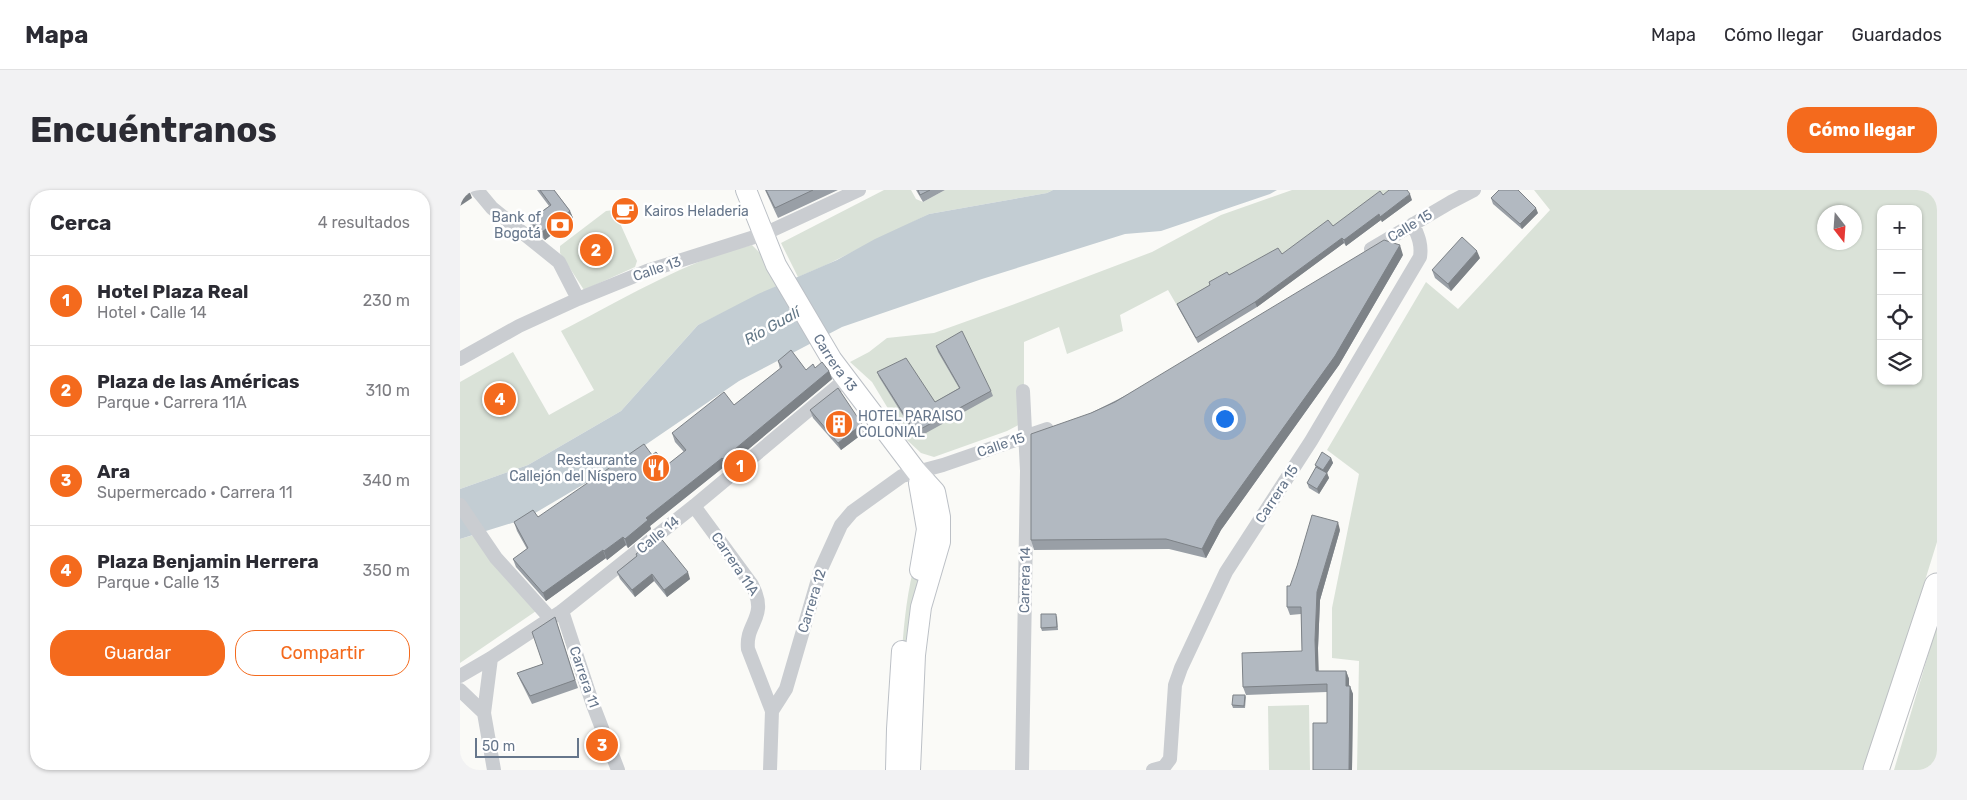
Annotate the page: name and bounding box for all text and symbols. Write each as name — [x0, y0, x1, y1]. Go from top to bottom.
text: Mapa — [25, 21, 88, 49]
text: Mapa — [1651, 24, 1696, 46]
text: Cómo llegar — [1724, 24, 1823, 46]
text: Guardados — [1851, 24, 1942, 46]
button: Cómo llegar — [1787, 107, 1937, 153]
text: Encuéntranos — [30, 109, 277, 151]
cafe icon: Kairos Heladeria — [610, 196, 640, 226]
place label: Kairos Heladeria — [644, 203, 749, 220]
north arrow — [1817, 205, 1862, 250]
map controls — [1877, 205, 1922, 385]
button: + — [1877, 205, 1922, 250]
street label: Calle 15 — [1384, 206, 1436, 246]
place label: Bank of Bogotá — [492, 209, 542, 242]
text: Cerca — [50, 210, 111, 235]
bank icon: Bank of Bogotá — [545, 210, 575, 240]
text: 4 resultados — [318, 213, 410, 232]
pin: 2 — [580, 231, 612, 269]
button: − — [1877, 250, 1922, 295]
street label: Calle 13 — [631, 253, 683, 285]
text: Hotel Plaza Real — [97, 280, 249, 303]
text: 1 — [62, 291, 70, 310]
text: 230 m — [363, 291, 410, 310]
button: locate — [1877, 295, 1922, 340]
water label: Río Gualí — [741, 302, 805, 349]
text: Hotel · Calle 14 — [97, 303, 207, 322]
street label: Carrera 13 — [810, 331, 861, 395]
button: layers — [1877, 340, 1922, 385]
text: Plaza de las Américas — [97, 370, 300, 393]
pin: 4 — [484, 380, 516, 418]
text: 2 — [61, 381, 71, 400]
text: 310 m — [366, 381, 410, 400]
text: Parque · Carrera 11A — [97, 393, 247, 412]
your location — [1212, 406, 1238, 432]
place label: HOTEL PARAISO COLONIAL — [858, 408, 963, 441]
building icon: HOTEL PARAISO COLONIAL — [824, 409, 854, 439]
street label: Calle 15 — [975, 429, 1027, 461]
pin: 1 — [724, 447, 756, 485]
place label: Restaurante Callejón del Níspero — [509, 452, 637, 485]
restaurant icon: Restaurante Callejón del Níspero — [641, 453, 671, 483]
text: Ara — [97, 460, 130, 483]
street label: Carrera 15 — [1252, 462, 1302, 526]
text: 3 — [61, 471, 71, 490]
text: 340 m — [362, 471, 410, 490]
text: Supermercado · Carrera 11 — [97, 483, 293, 502]
street label: Calle 14 — [633, 513, 683, 557]
street label: Carrera 11A — [708, 529, 763, 600]
street label: Carrera 14 — [1016, 546, 1034, 613]
text: Plaza Benjamin Herrera — [97, 550, 319, 573]
text: 4 — [61, 561, 71, 580]
text: 350 m — [363, 561, 410, 580]
street label: Carrera 12 — [794, 567, 830, 635]
text: Parque · Calle 13 — [97, 573, 220, 592]
button: Guardar — [50, 630, 225, 676]
button: Compartir — [235, 630, 410, 676]
street label: Carrera 11 — [566, 644, 602, 710]
pin: 3 — [586, 726, 618, 764]
scale bar — [475, 735, 579, 758]
text: 50 m — [482, 738, 515, 755]

